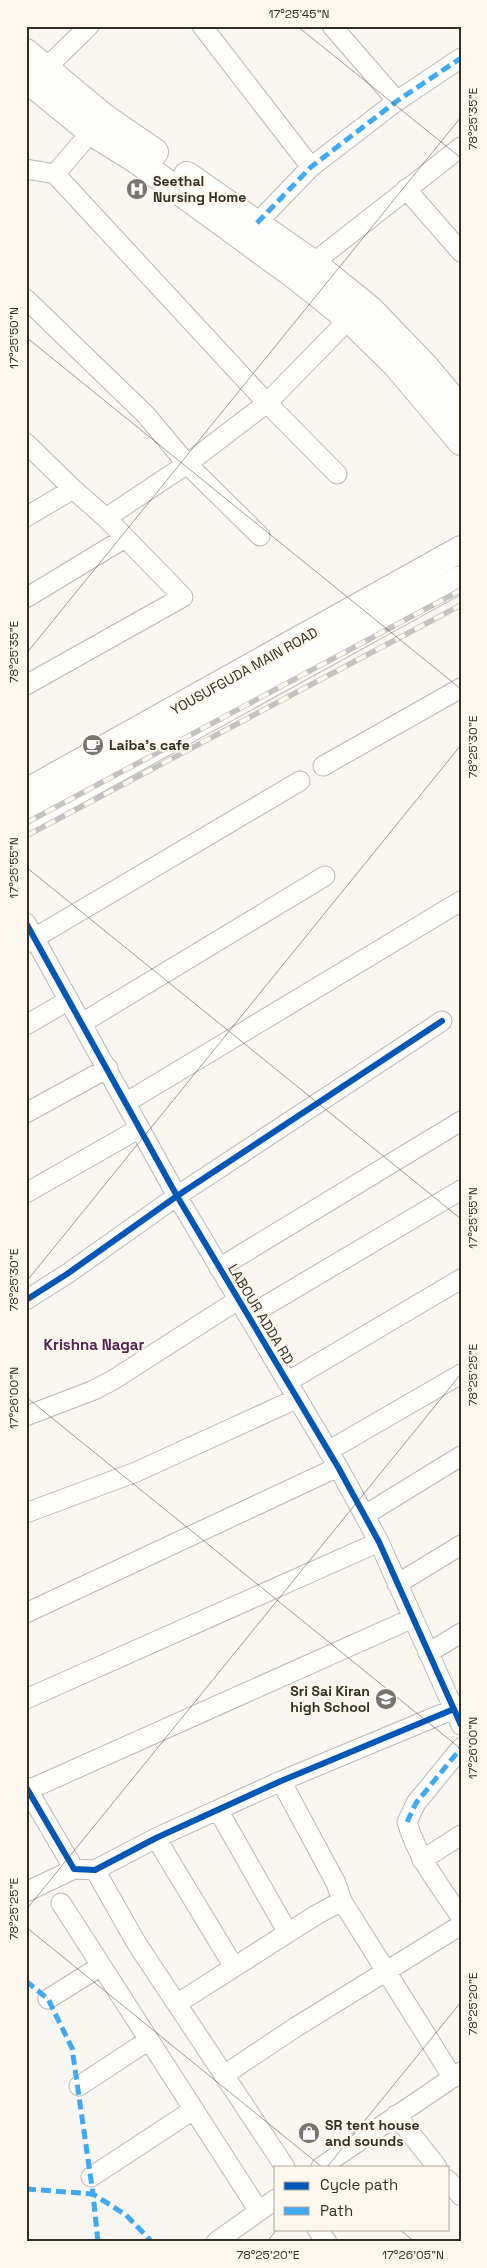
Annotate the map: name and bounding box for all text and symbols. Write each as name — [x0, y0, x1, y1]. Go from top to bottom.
text: 17°25'45"N — [268, 6, 330, 22]
text: 78°25'35"E — [465, 88, 481, 150]
place label: Seethal Nursing Home — [153, 172, 246, 206]
hospital icon: Seethal Nursing Home — [125, 177, 149, 201]
text: 17°25'50"N — [6, 307, 22, 369]
text: 78°25'35"E — [6, 621, 22, 683]
street label: YOUSUFGUDA MAIN ROAD — [167, 623, 321, 719]
text: 78°25'30"E — [465, 715, 481, 779]
cafe icon: Laiba's cafe — [81, 733, 105, 757]
place label: Laiba's cafe — [109, 736, 190, 754]
text: 17°25'55"N — [6, 837, 22, 899]
text: 17°25'55"N — [465, 1187, 481, 1249]
text: 78°25'30"E — [6, 1248, 22, 1312]
street label: LABOUR ADDA RD — [224, 1261, 298, 1367]
district label: Krishna Nagar — [44, 1335, 144, 1354]
text: 78°25'25"E — [465, 1344, 481, 1406]
text: 17°26'00"N — [6, 1367, 22, 1429]
place label: Sri Sai Kiran high School — [290, 1682, 370, 1716]
school or university icon: Sri Sai Kiran high School — [374, 1687, 398, 1711]
text: 17°26'00"N — [465, 1717, 481, 1779]
text: 78°25'25"E — [6, 1878, 22, 1940]
text: 78°25'20"E — [465, 1972, 481, 2036]
place label: SR tent house and sounds — [325, 2116, 420, 2150]
shop icon: SR tent house and sounds — [297, 2121, 321, 2145]
legend — [274, 2166, 450, 2230]
text: Cycle path — [320, 2175, 398, 2194]
text: Path — [320, 2201, 353, 2220]
text: 78°25'20"E — [236, 2247, 300, 2263]
text: 17°26'05"N — [382, 2247, 444, 2263]

